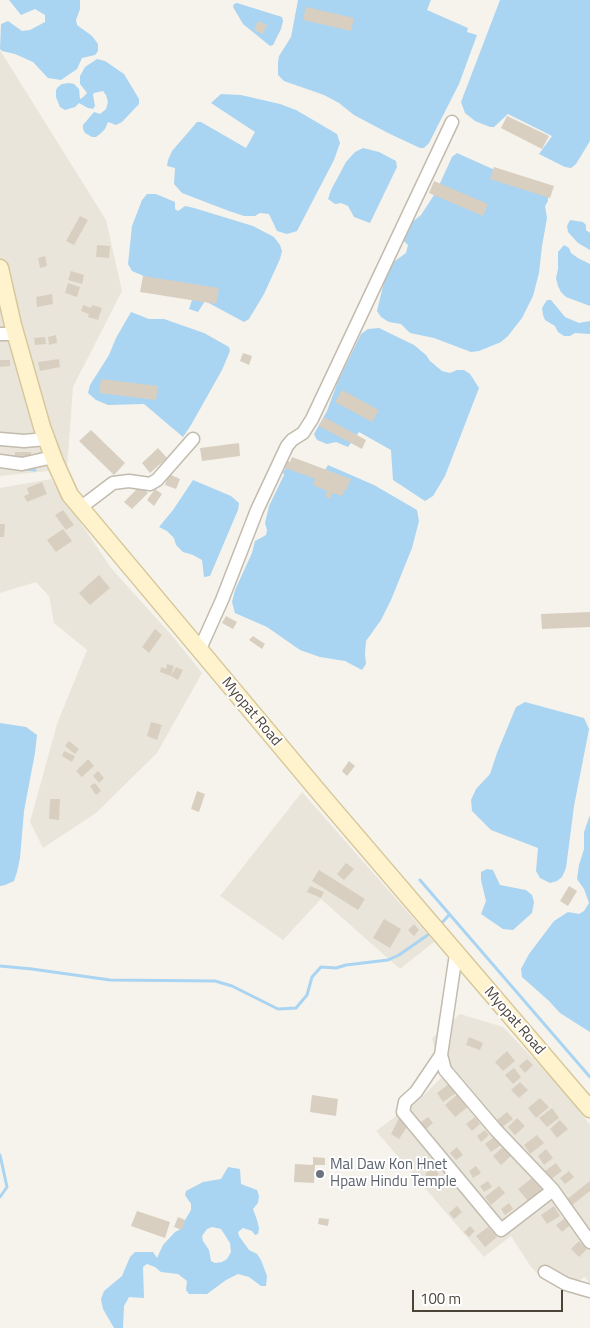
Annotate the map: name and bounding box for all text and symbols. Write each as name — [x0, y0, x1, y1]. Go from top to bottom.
street label: Myopat Road — [217, 674, 285, 750]
street label: Myopat Road — [480, 983, 548, 1059]
place label: Mal Daw Kon Hnet Hpaw Hindu Temple — [330, 1156, 457, 1191]
marker: Mal Daw Kon Hnet Hpaw Hindu Temple — [314, 1168, 326, 1180]
scale bar — [415, 1280, 566, 1312]
text: 100 m — [420, 1287, 461, 1310]

